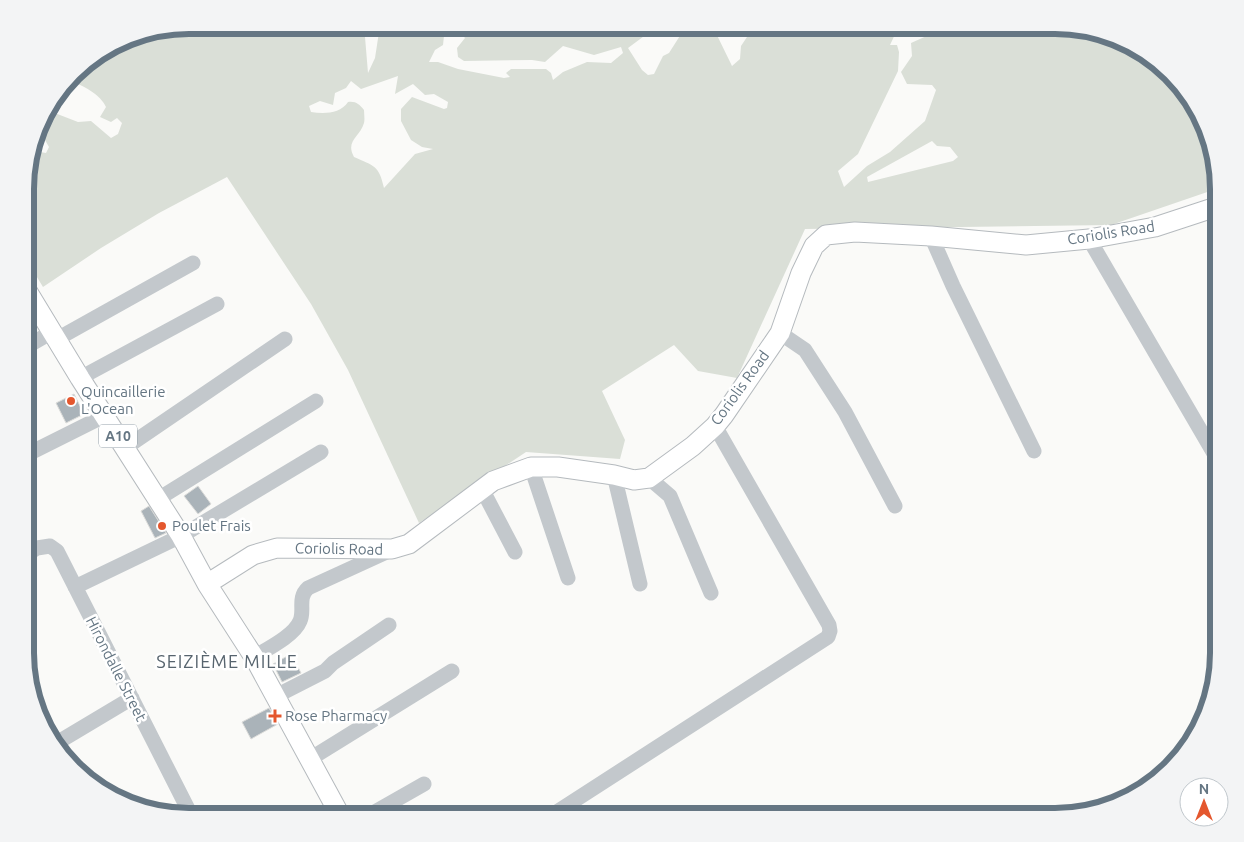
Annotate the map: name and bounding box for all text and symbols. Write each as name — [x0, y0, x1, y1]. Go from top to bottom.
street label: Coriolis Road — [1066, 217, 1156, 248]
street label: Coriolis Road — [707, 347, 772, 428]
place label: Quincaillerie L'Ocean — [81, 383, 165, 417]
marker: Quincaillerie L'Ocean — [65, 395, 77, 407]
road number: A10 — [99, 424, 137, 448]
place label: Poulet Frais — [172, 517, 251, 534]
marker: Poulet Frais — [156, 520, 168, 532]
street label: Coriolis Road — [295, 539, 383, 558]
street label: Hirondalle Street — [83, 614, 150, 724]
district label: SEIZIÈME MILLE — [156, 650, 298, 671]
place label: Rose Pharmacy — [285, 707, 387, 724]
marker: Rose Pharmacy — [269, 710, 281, 722]
north arrow — [1179, 777, 1229, 827]
text: N — [1199, 781, 1209, 797]

